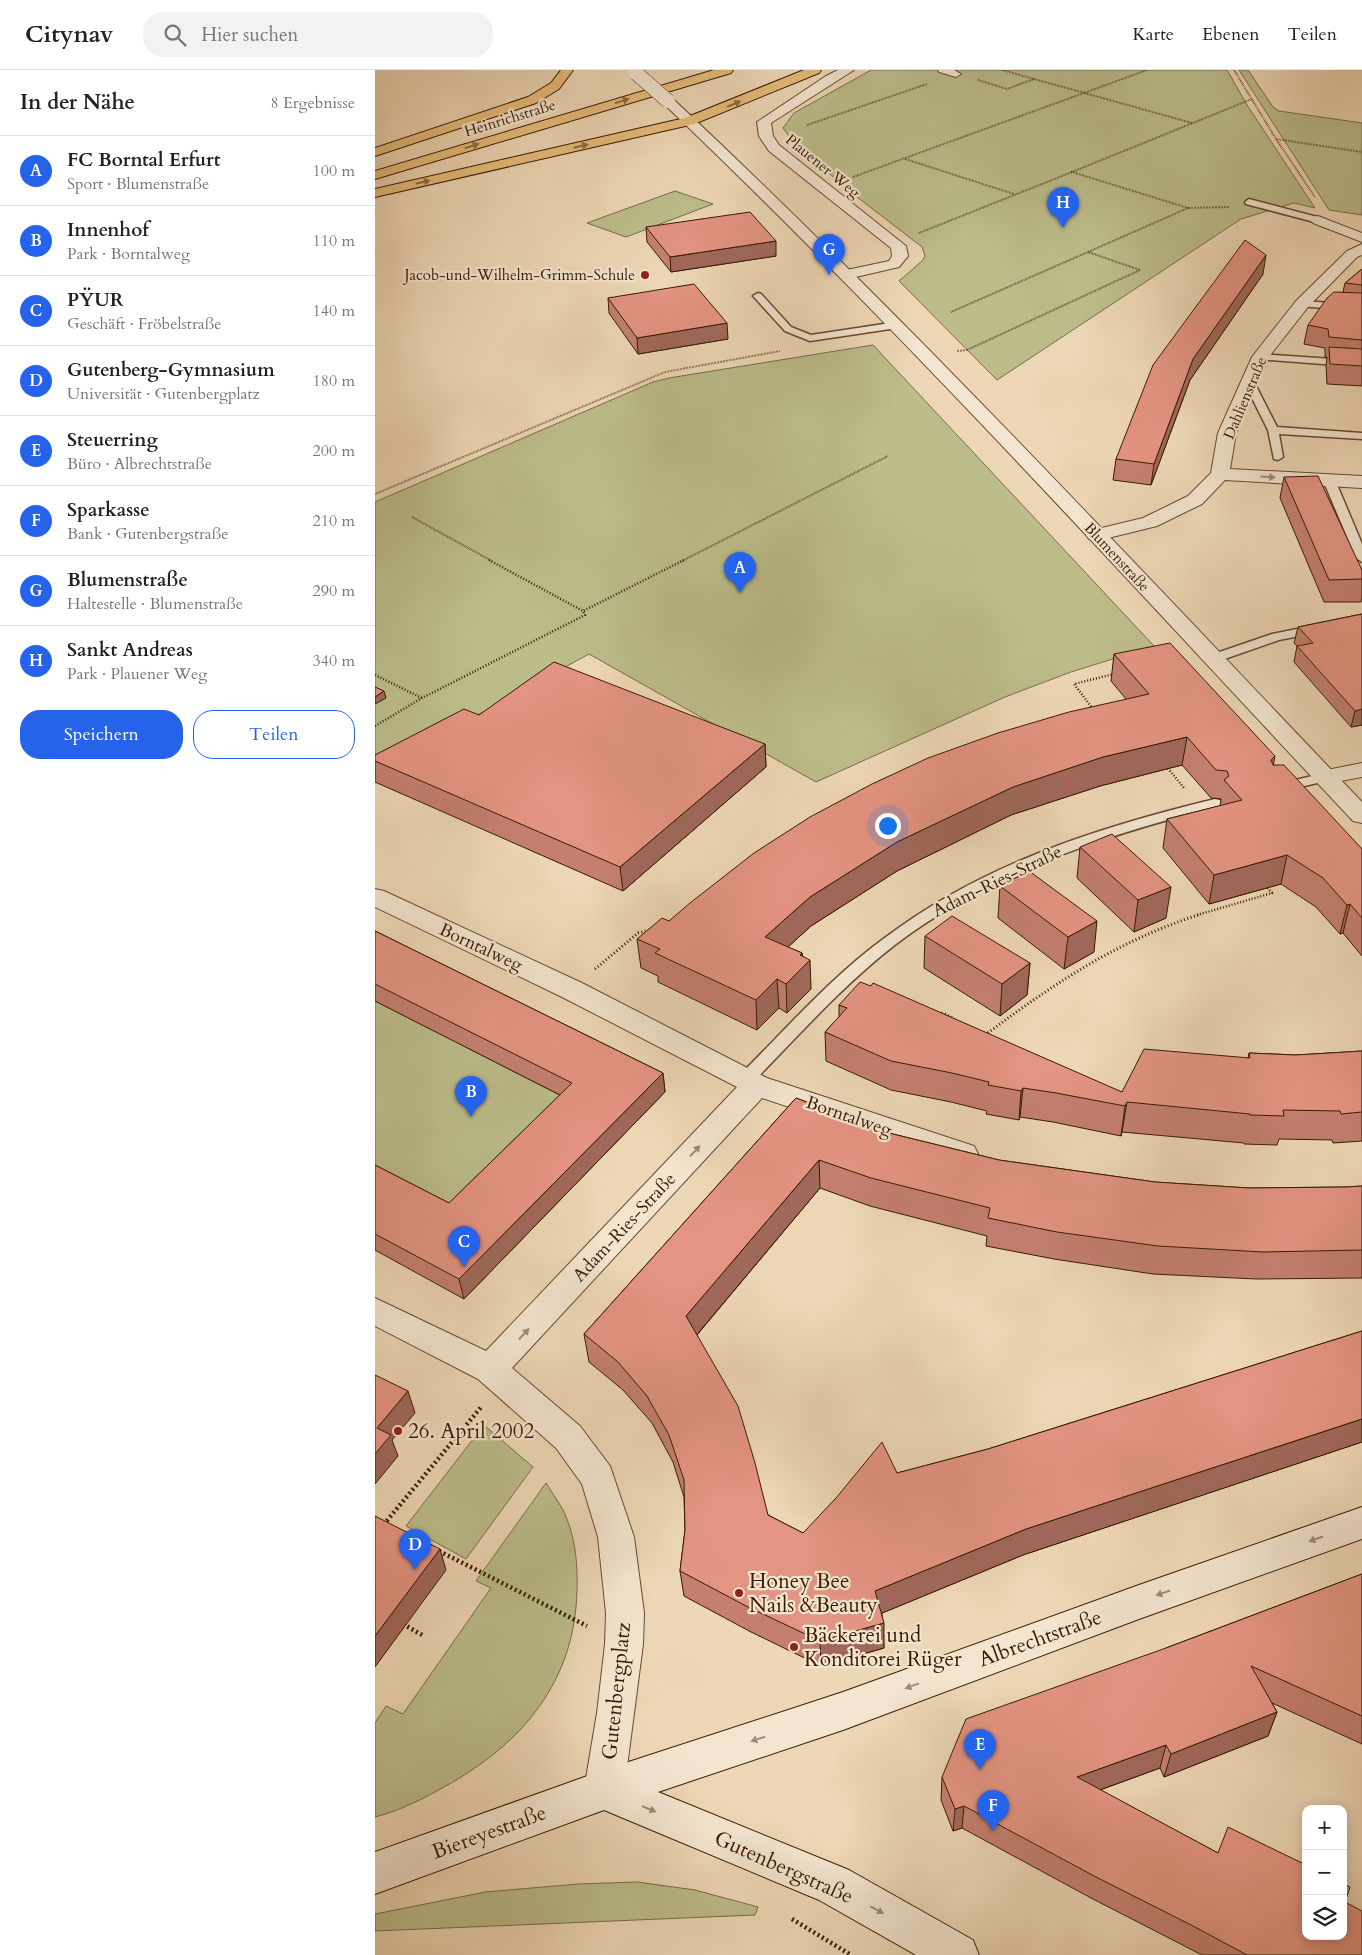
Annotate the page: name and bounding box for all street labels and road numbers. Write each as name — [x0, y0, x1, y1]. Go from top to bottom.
street label: Heinrichstraße — [462, 95, 558, 141]
street label: Plauener Weg — [781, 130, 865, 203]
street label: Dahlienstraße — [1219, 354, 1271, 442]
street label: Blumenstraße — [1080, 518, 1154, 596]
street label: Adam-Ries-Straße — [928, 839, 1066, 924]
street label: Borntalweg — [435, 917, 527, 978]
street label: Borntalweg — [802, 1090, 896, 1143]
street label: Adam-Ries-Straße — [567, 1167, 682, 1287]
street label: Albrechtstraße — [975, 1603, 1106, 1674]
street label: Gutenbergplatz — [595, 1620, 638, 1761]
street label: Biereyestraße — [428, 1798, 551, 1867]
street label: Gutenbergstraße — [710, 1824, 858, 1911]

